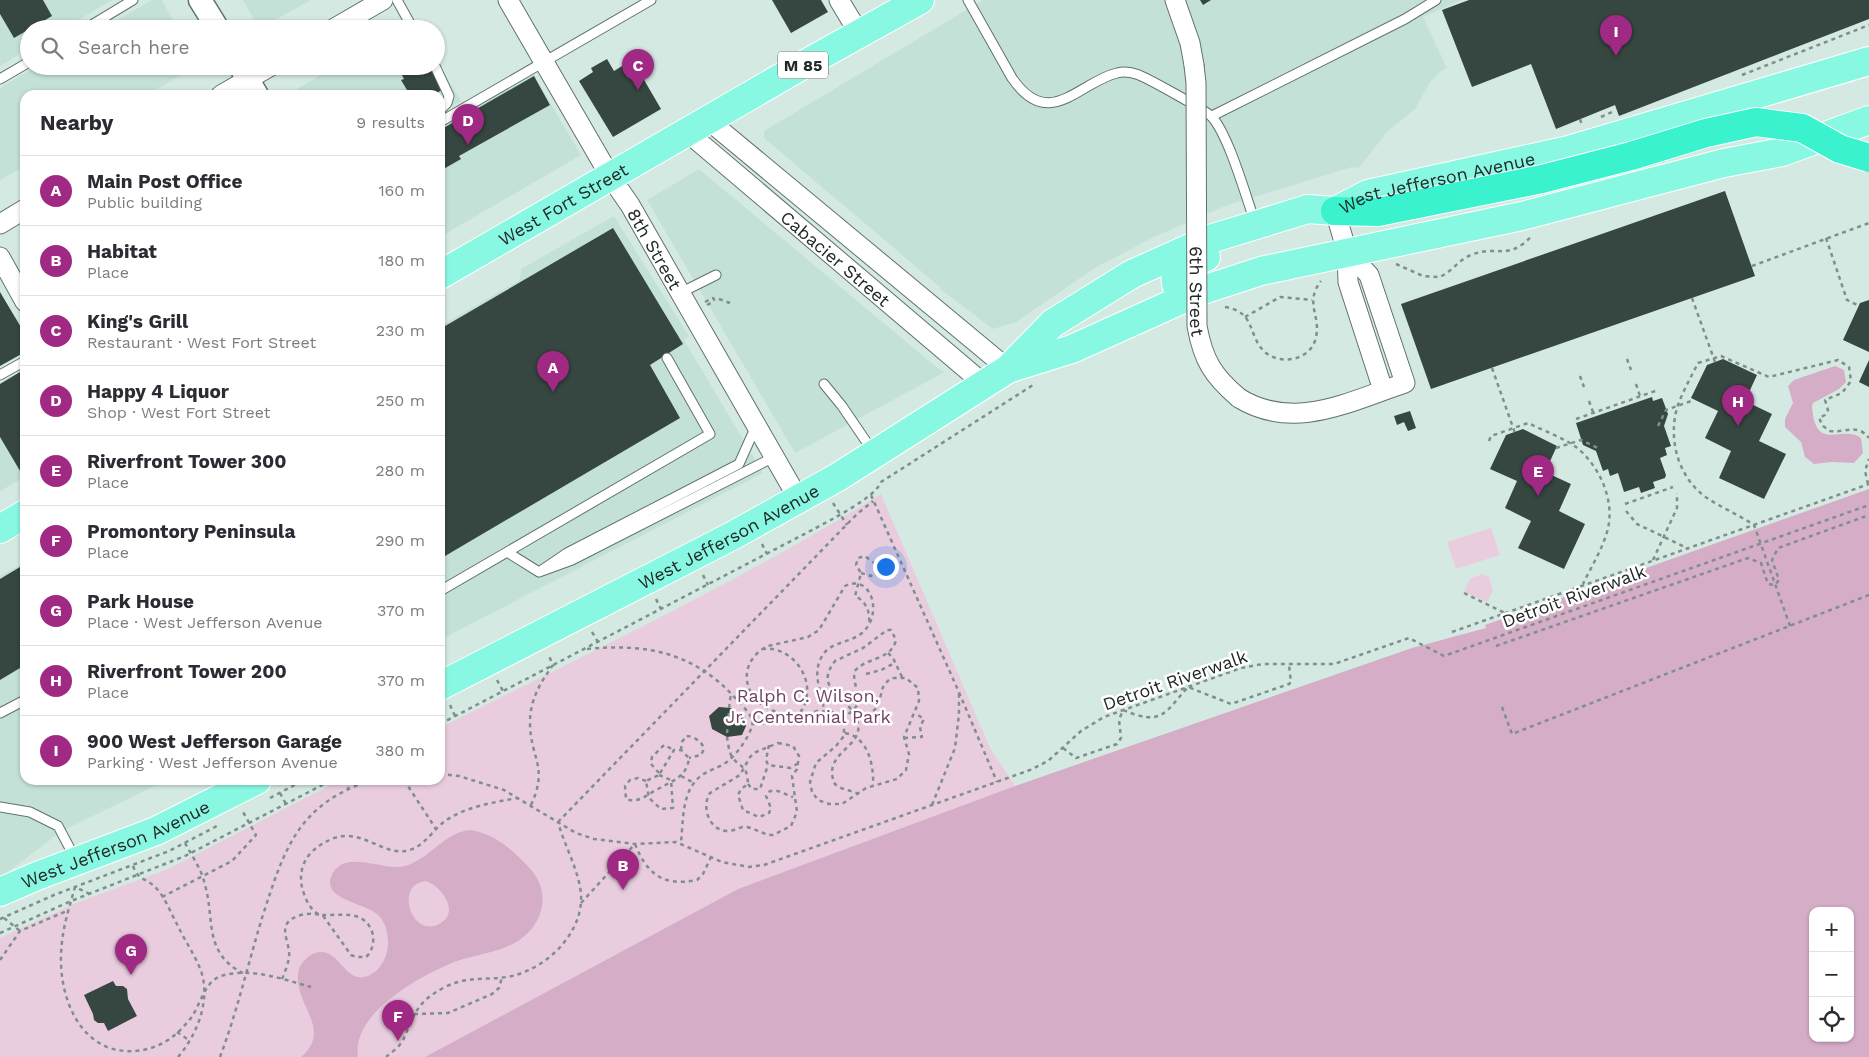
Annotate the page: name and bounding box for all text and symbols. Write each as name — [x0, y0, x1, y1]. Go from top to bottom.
pin: I — [1600, 15, 1632, 56]
search box — [20, 20, 445, 75]
icon: search — [38, 34, 66, 62]
text: Search here — [78, 36, 189, 59]
pin: C — [622, 49, 654, 90]
road number: M 85 — [778, 52, 828, 78]
pin: D — [452, 104, 484, 145]
text: Nearby — [40, 110, 113, 135]
text: 9 results — [356, 113, 425, 132]
street label: West Jefferson Avenue — [1335, 147, 1537, 218]
street label: West Fort Street — [495, 158, 632, 249]
text: Main Post Office — [87, 170, 242, 193]
text: A — [51, 181, 61, 200]
text: 160 m — [378, 181, 425, 200]
text: Public building — [87, 193, 202, 212]
street label: 8th Street — [624, 204, 687, 293]
street label: Cabacier Street — [777, 206, 895, 311]
text: Habitat — [87, 240, 157, 263]
street label: 6th Street — [1186, 246, 1209, 338]
text: B — [51, 251, 61, 270]
text: 180 m — [378, 251, 425, 270]
text: Place — [87, 263, 129, 282]
text: King's Grill — [87, 310, 188, 333]
text: C — [51, 321, 61, 340]
text: 230 m — [376, 321, 425, 340]
text: Restaurant · West Fort Street — [87, 333, 316, 352]
pin: A — [537, 351, 569, 392]
text: Happy 4 Liquor — [87, 380, 229, 403]
pin: H — [1722, 385, 1754, 426]
text: D — [50, 391, 62, 410]
text: 250 m — [376, 391, 425, 410]
text: Shop · West Fort Street — [87, 403, 270, 422]
text: Riverfront Tower 300 — [87, 450, 287, 473]
pin: E — [1522, 455, 1554, 496]
text: E — [51, 461, 61, 480]
text: 280 m — [375, 461, 425, 480]
text: Place — [87, 473, 129, 492]
street label: West Jefferson Avenue — [634, 479, 823, 593]
text: Promontory Peninsula — [87, 520, 295, 543]
text: F — [51, 531, 61, 550]
text: 290 m — [375, 531, 425, 550]
text: Place — [87, 543, 129, 562]
your location — [873, 554, 899, 580]
street label: Detroit Riverwalk — [1499, 560, 1649, 632]
text: Park House — [87, 590, 194, 613]
text: G — [50, 601, 62, 620]
text: 370 m — [377, 601, 425, 620]
text: Place · West Jefferson Avenue — [87, 613, 323, 632]
street label: Detroit Riverwalk — [1100, 645, 1250, 715]
text: Riverfront Tower 200 — [87, 660, 287, 683]
text: H — [50, 671, 62, 690]
text: 370 m — [377, 671, 425, 690]
text: Place — [87, 683, 129, 702]
park label: Ralph C. Wilson, Jr. Centennial Park — [725, 685, 891, 727]
text: 900 West Jefferson Garage — [87, 730, 342, 753]
text: I — [53, 741, 59, 760]
text: 380 m — [375, 741, 425, 760]
text: Parking · West Jefferson Avenue — [87, 753, 338, 772]
street label: West Jefferson Avenue — [18, 795, 213, 892]
pin: B — [607, 849, 639, 890]
map controls — [1809, 907, 1854, 1042]
button: + — [1809, 907, 1854, 952]
pin: G — [115, 934, 147, 975]
button: − — [1809, 952, 1854, 997]
button: locate — [1809, 997, 1854, 1042]
pin: F — [382, 1000, 414, 1041]

